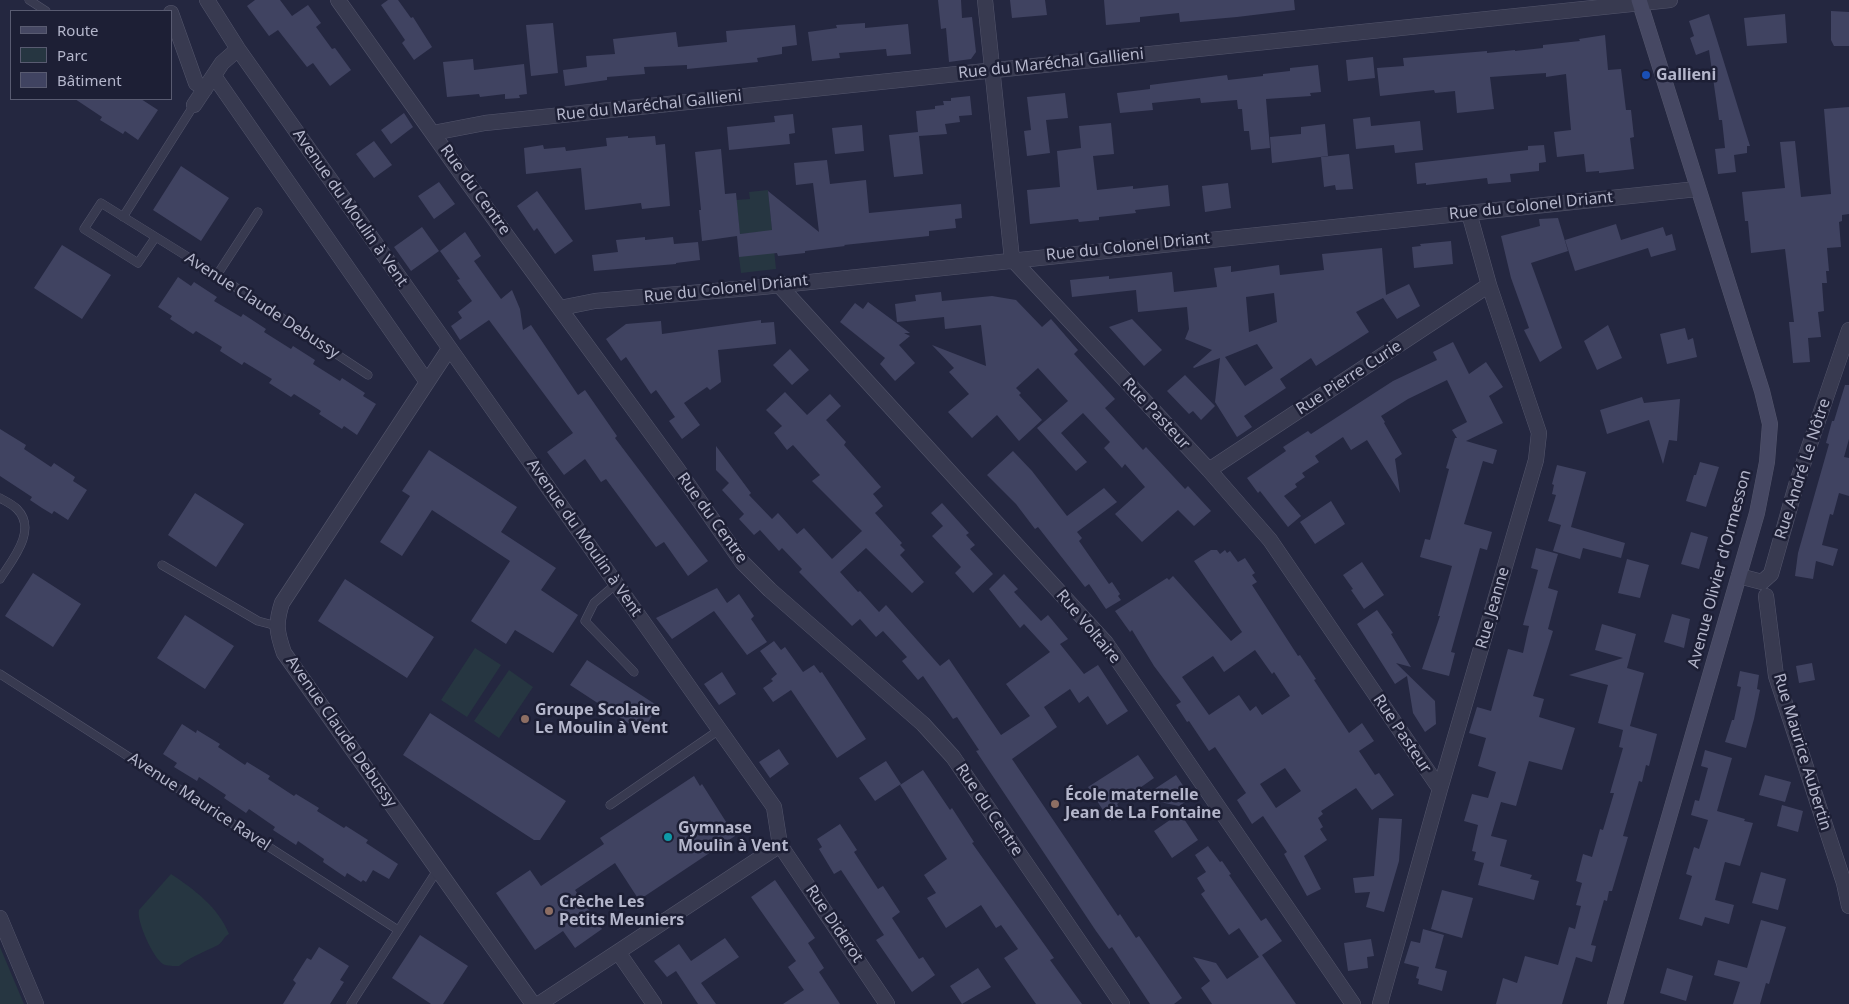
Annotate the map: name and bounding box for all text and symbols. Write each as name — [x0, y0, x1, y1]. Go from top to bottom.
legend — [10, 10, 172, 100]
text: Route — [57, 20, 99, 40]
text: Parc — [57, 45, 88, 65]
street label: Rue du Maréchal Gallieni — [957, 45, 1145, 83]
place label: Gallieni — [1656, 65, 1716, 85]
marker: Gallieni — [1640, 69, 1652, 81]
text: Bâtiment — [57, 70, 122, 90]
street label: Rue du Maréchal Gallieni — [555, 87, 743, 125]
street label: Avenue du Moulin à Vent — [288, 126, 412, 290]
street label: Rue du Centre — [436, 141, 514, 239]
street label: Rue du Colonel Driant — [1448, 188, 1614, 224]
street label: Rue du Colonel Driant — [1045, 229, 1211, 265]
street label: Avenue Claude Debussy — [181, 249, 343, 363]
street label: Rue du Colonel Driant — [643, 271, 809, 307]
street label: Rue Pierre Curie — [1293, 337, 1405, 419]
street label: Rue Pasteur — [1118, 374, 1194, 454]
street label: Rue André Le Nôtre — [1771, 396, 1835, 542]
street label: Avenue du Moulin à Vent — [522, 456, 646, 620]
street label: Avenue Olivier d'Ormesson — [1684, 468, 1756, 670]
street label: Rue du Centre — [673, 469, 751, 567]
street label: Rue Jeanne — [1472, 565, 1514, 651]
street label: Rue Voltaire — [1052, 586, 1124, 668]
street label: Avenue Claude Debussy — [281, 653, 401, 811]
street label: Rue Maurice Aubertin — [1769, 671, 1835, 833]
street label: Rue Pasteur — [1369, 691, 1435, 777]
place label: Groupe Scolaire Le Moulin à Vent — [535, 700, 668, 738]
marker: Groupe Scolaire Le Moulin à Vent — [519, 713, 531, 725]
street label: Avenue Maurice Ravel — [124, 749, 274, 855]
street label: Rue du Centre — [951, 760, 1027, 860]
place label: École maternelle Jean de La Fontaine — [1065, 785, 1221, 823]
marker: École maternelle Jean de La Fontaine — [1049, 798, 1061, 810]
place label: Gymnase Moulin à Vent — [678, 818, 788, 856]
marker: Gymnase Moulin à Vent — [662, 831, 674, 843]
street label: Rue Diderot — [801, 882, 867, 966]
place label: Crèche Les Petits Meuniers — [559, 892, 684, 930]
marker: Crèche Les Petits Meuniers — [543, 905, 555, 917]

